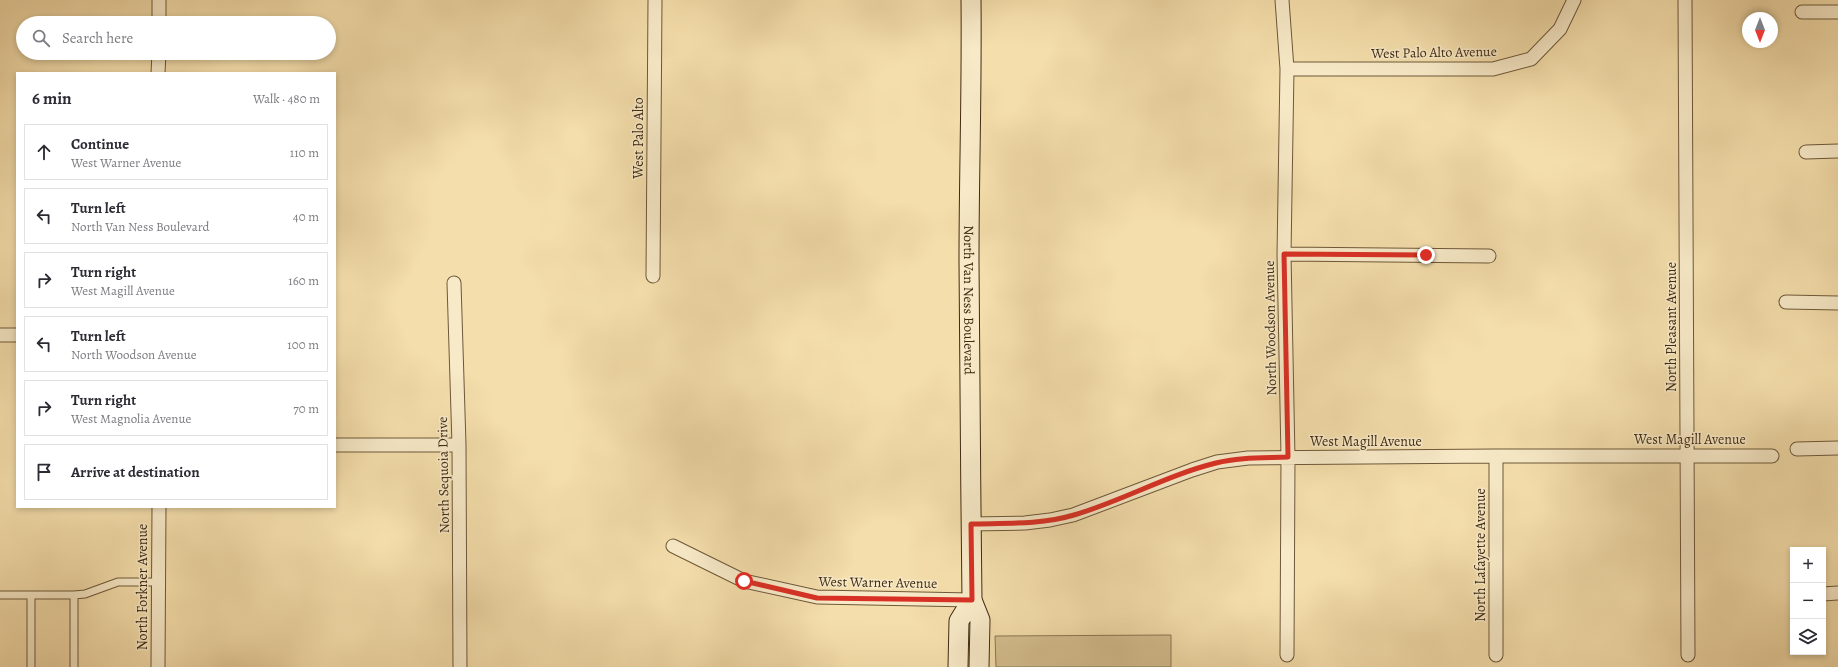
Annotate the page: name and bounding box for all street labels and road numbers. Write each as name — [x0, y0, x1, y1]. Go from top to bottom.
street label: West Palo Alto Avenue — [1370, 42, 1497, 63]
street label: West Palo Alto — [629, 97, 648, 180]
street label: North Van Ness Boulevard — [959, 225, 979, 375]
street label: North Woodson Avenue — [1260, 260, 1281, 396]
street label: North Pleasant Avenue — [1662, 262, 1681, 392]
street label: North Sequoia Drive — [433, 416, 454, 534]
street label: West Magill Avenue — [1633, 430, 1746, 449]
street label: West Magill Avenue — [1309, 432, 1422, 451]
street label: North Lafayette Avenue — [1471, 488, 1490, 622]
street label: North Forkner Avenue — [133, 524, 152, 650]
street label: West Warner Avenue — [817, 572, 938, 593]

